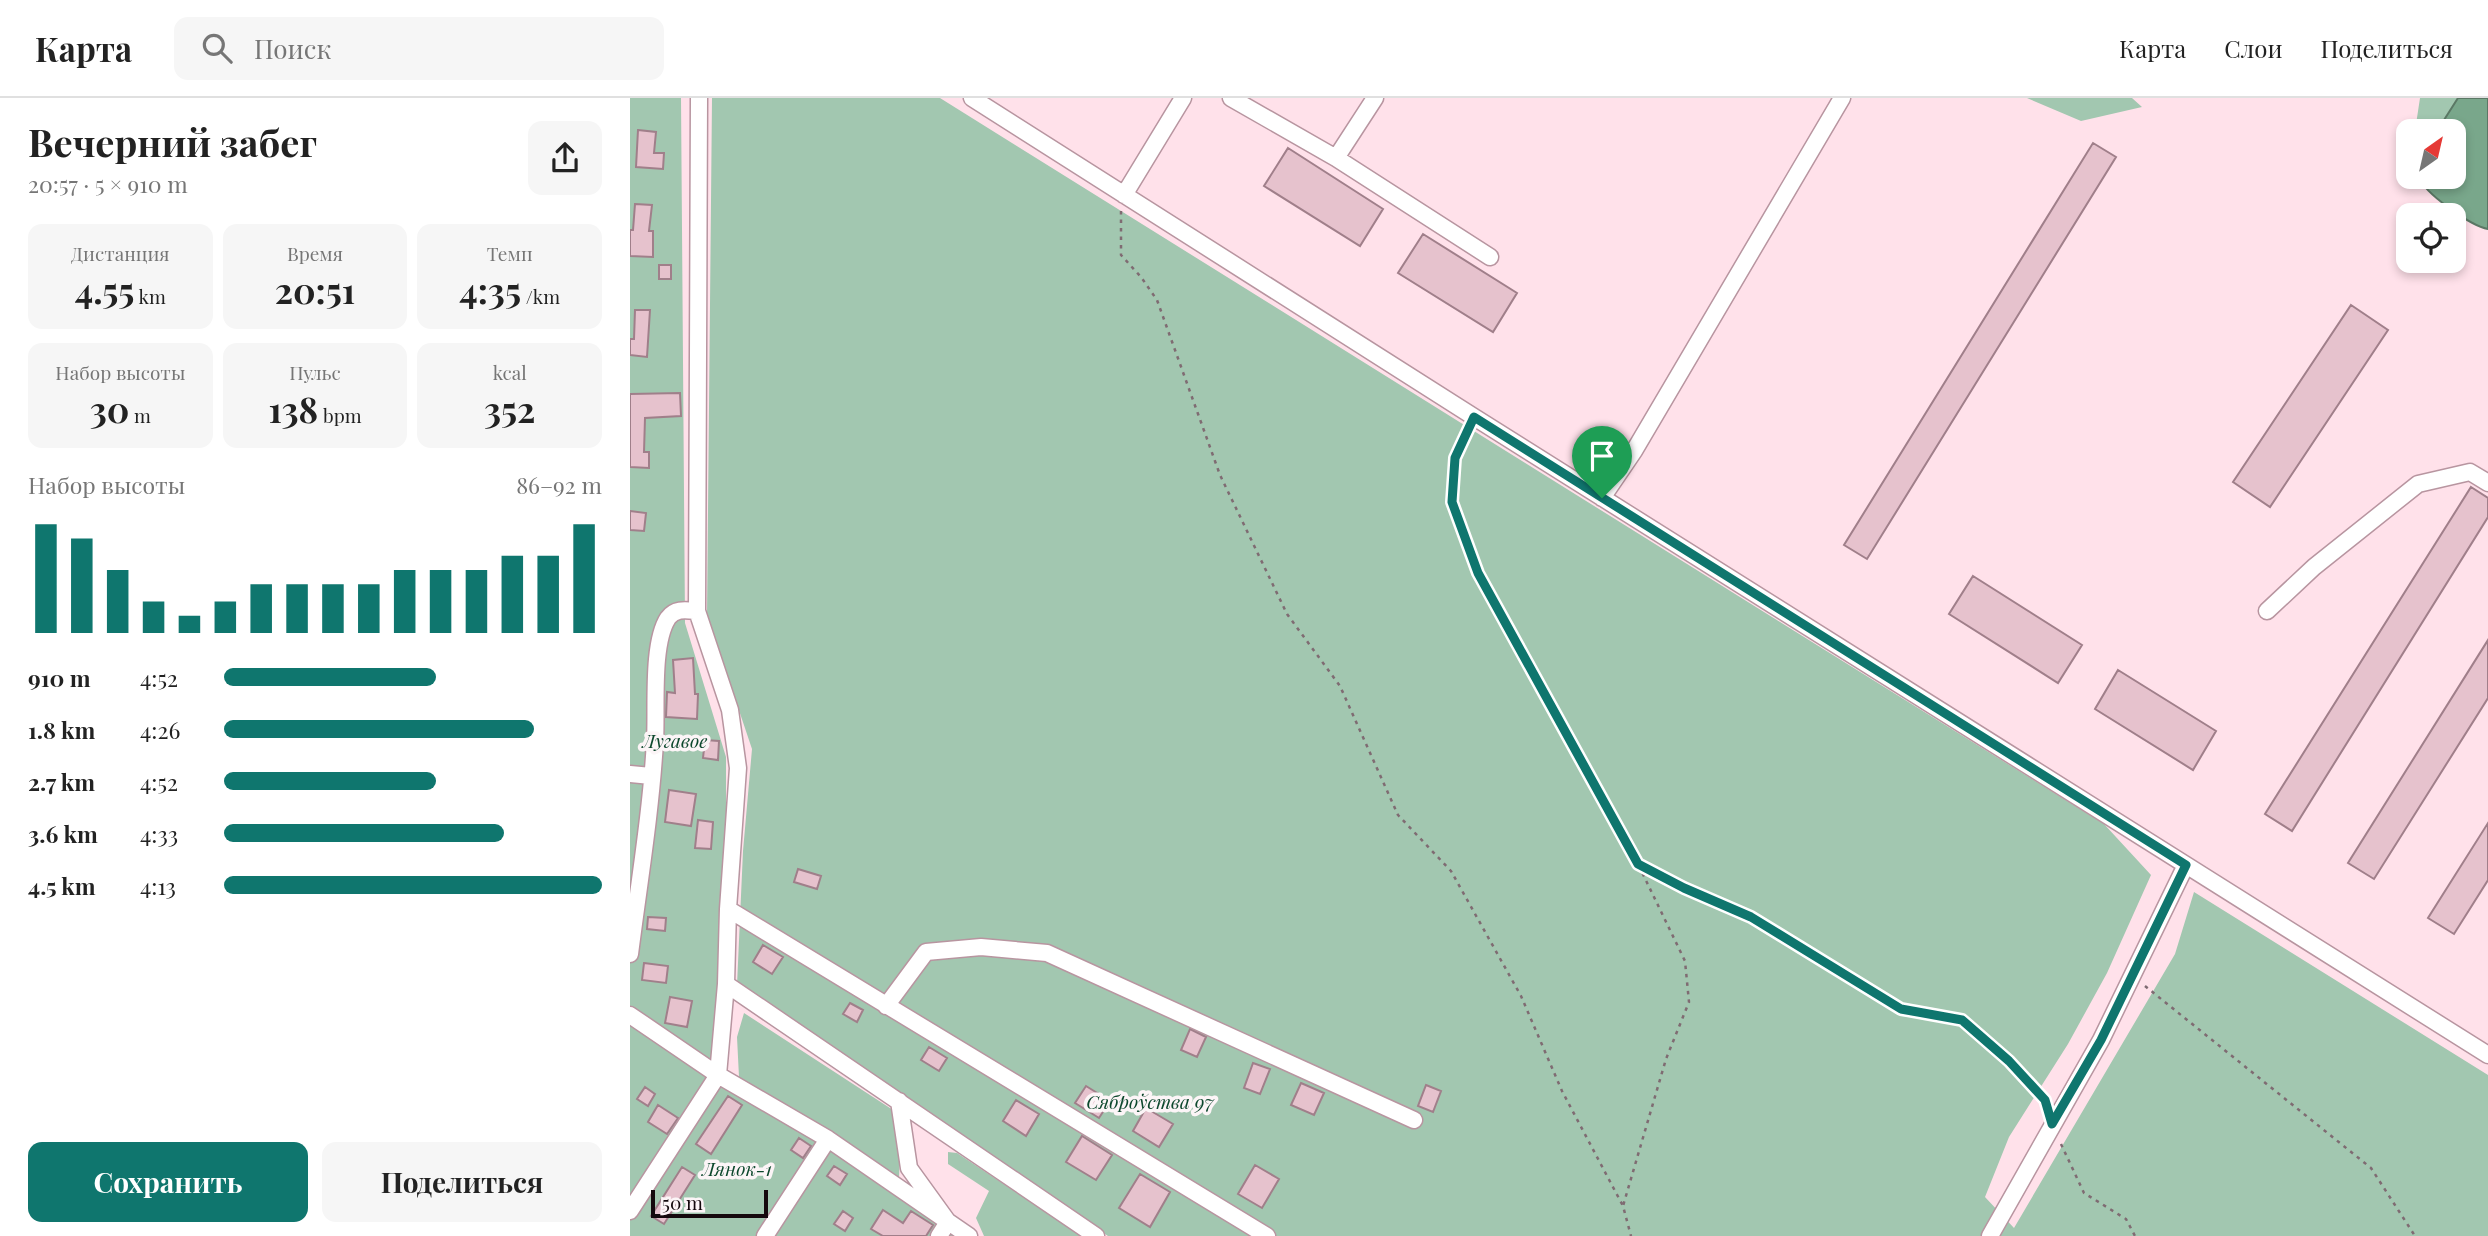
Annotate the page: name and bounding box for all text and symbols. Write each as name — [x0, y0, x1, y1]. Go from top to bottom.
search box — [174, 17, 664, 80]
text: Карта — [35, 26, 132, 70]
icon: search — [198, 29, 236, 67]
text: Поиск — [254, 31, 331, 66]
text: Карта — [2119, 32, 2186, 64]
text: Слои — [2224, 32, 2283, 64]
text: Поделиться — [2321, 32, 2453, 64]
text: Вечерний забег — [28, 116, 317, 167]
north arrow — [2396, 119, 2466, 189]
map controls — [2396, 119, 2466, 273]
button: share — [528, 121, 602, 195]
text: 20:57 · 5 × 910 m — [28, 168, 188, 199]
button: locate — [2396, 203, 2466, 273]
text: Дистанция — [71, 240, 170, 266]
text: Время — [287, 240, 343, 266]
text: Темп — [487, 240, 533, 266]
text: 4.55 — [75, 266, 134, 313]
text: 20:51 — [275, 266, 355, 313]
text: 4:35 — [459, 266, 521, 313]
text: km — [134, 283, 166, 309]
text: /km — [521, 283, 560, 309]
text: Набор высоты — [55, 359, 185, 385]
text: Пульс — [289, 359, 341, 385]
text: kcal — [493, 359, 527, 385]
text: 30 — [90, 385, 129, 432]
text: 138 — [268, 385, 318, 432]
text: 352 — [484, 385, 535, 432]
text: m — [129, 402, 151, 428]
text: bpm — [318, 402, 362, 428]
pin — [1572, 426, 1632, 498]
icon: arrive — [1583, 437, 1621, 475]
text: Набор высоты — [28, 469, 185, 500]
text: 86–92 m — [516, 469, 602, 500]
text: 910 m — [28, 662, 91, 693]
text: 4:52 — [140, 662, 178, 693]
text: 1.8 km — [28, 714, 95, 745]
text: 4:26 — [140, 714, 180, 745]
park label: Лугавое — [641, 727, 707, 753]
text: 2.7 km — [28, 766, 95, 797]
text: 4:52 — [140, 766, 178, 797]
text: 3.6 km — [28, 818, 98, 849]
text: 4:33 — [140, 818, 178, 849]
text: 4.5 km — [28, 870, 96, 901]
text: 4:13 — [140, 870, 176, 901]
park label: Сяброўства 97 — [1086, 1088, 1216, 1114]
button: Сохранить — [28, 1142, 308, 1222]
button: Поделиться — [322, 1142, 602, 1222]
park label: Лянок-1 — [700, 1155, 772, 1181]
scale bar — [651, 1187, 768, 1219]
text: 50 m — [662, 1189, 703, 1215]

